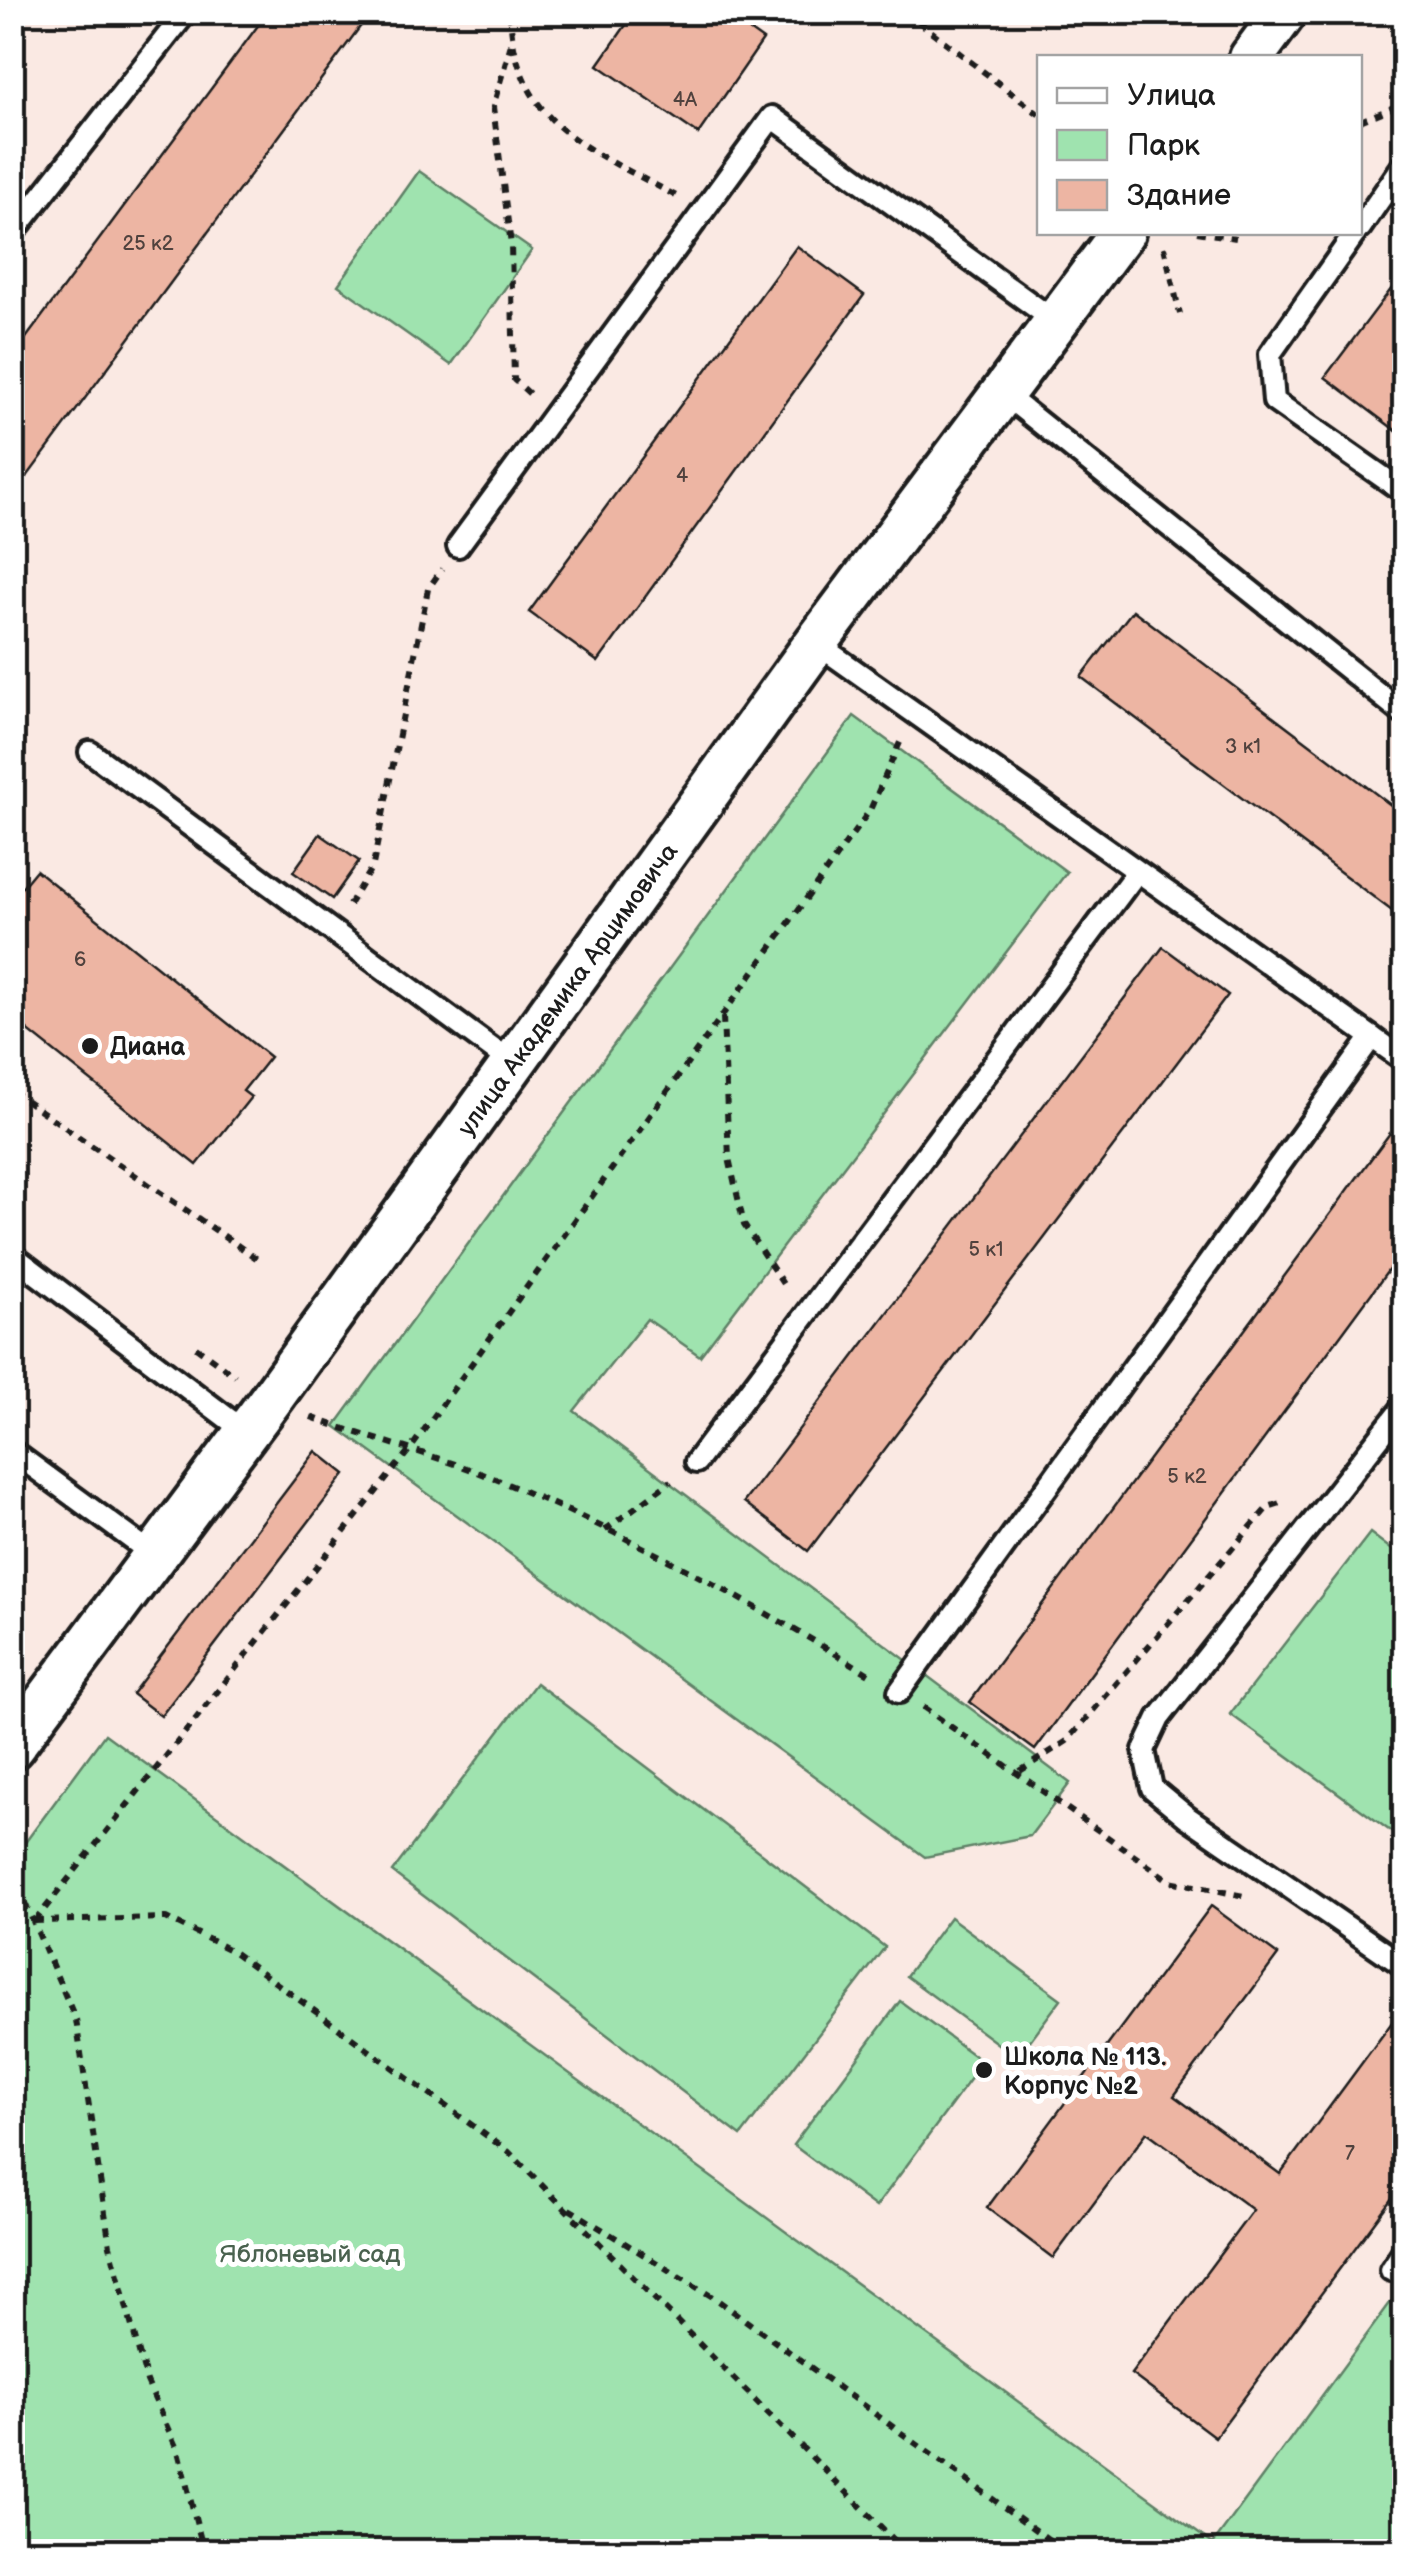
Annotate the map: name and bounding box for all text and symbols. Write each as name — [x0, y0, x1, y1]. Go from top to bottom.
legend — [1037, 55, 1362, 235]
text: Улица — [1127, 78, 1216, 114]
house number: 4А — [673, 88, 698, 112]
text: Парк — [1127, 128, 1200, 164]
text: Здание — [1127, 178, 1231, 214]
house number: 25 к2 — [122, 232, 174, 256]
house number: 4 — [676, 464, 688, 488]
house number: 3 к1 — [1225, 735, 1261, 759]
street label: улица Академика Арцимовича — [451, 837, 685, 1143]
house number: 6 — [74, 948, 86, 972]
place label: Диана — [110, 1032, 186, 1063]
marker: Диана — [79, 1035, 101, 1057]
house number: 5 к1 — [968, 1238, 1004, 1262]
house number: 5 к2 — [1167, 1465, 1207, 1489]
place label: Школа № 113. Корпус №2 — [1004, 2042, 1166, 2102]
marker: Школа № 113. Корпус №2 — [973, 2059, 995, 2081]
house number: 7 — [1345, 2142, 1355, 2166]
park label: Яблоневый сад — [220, 2239, 400, 2270]

